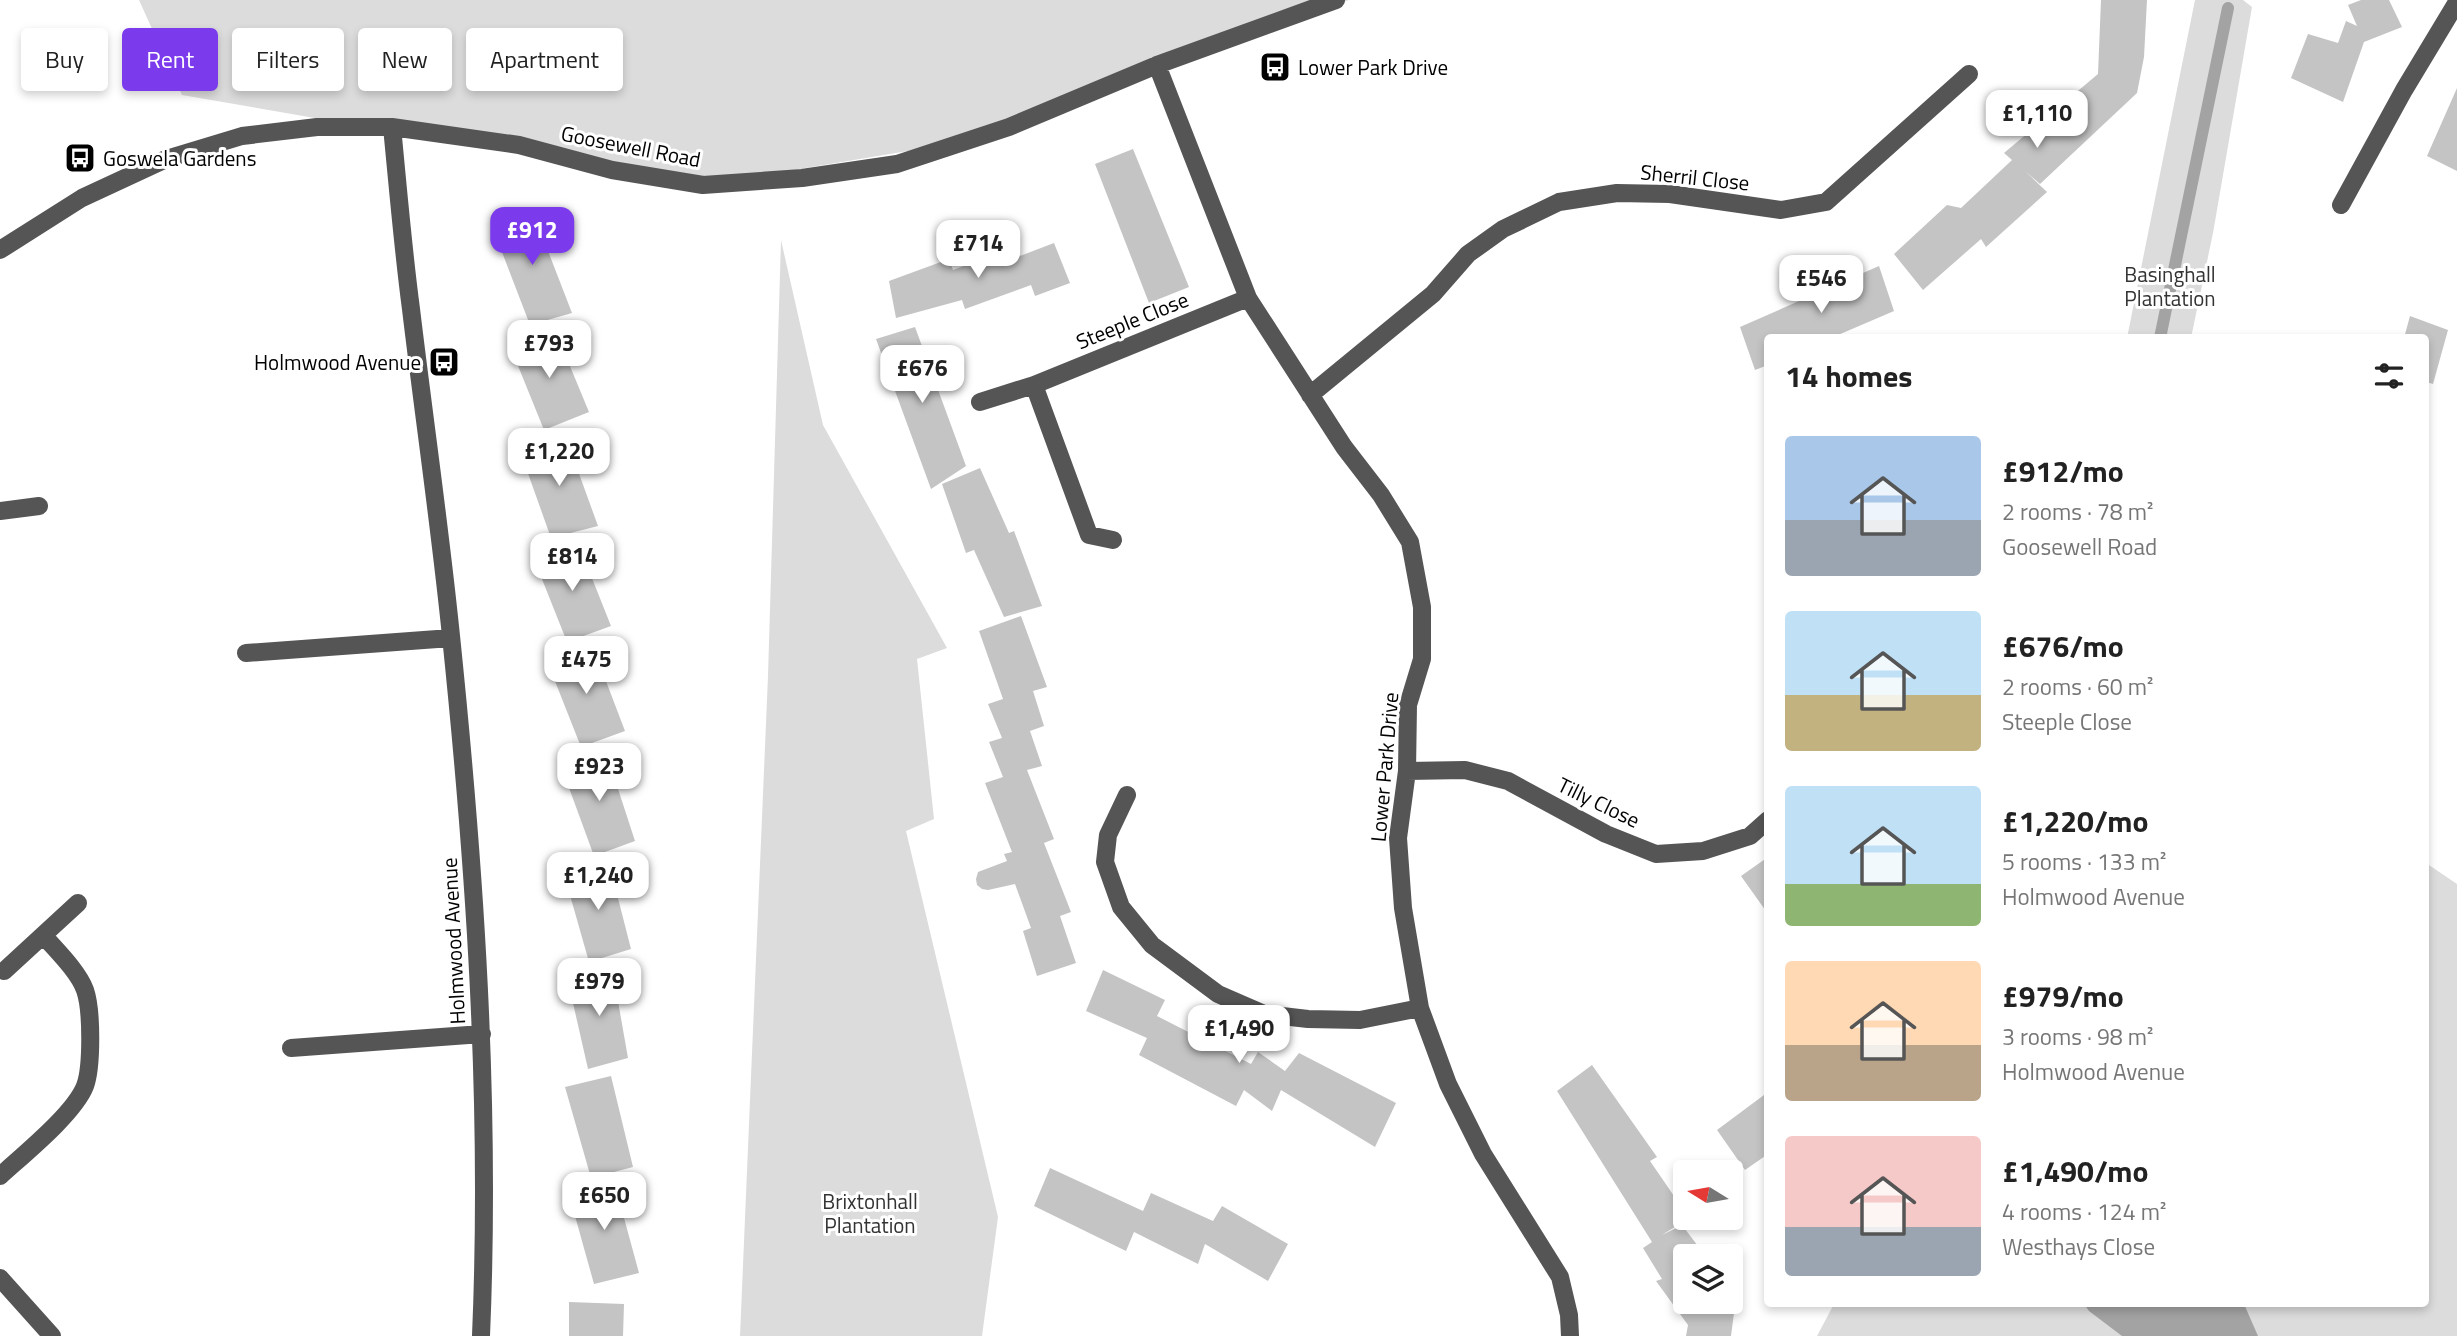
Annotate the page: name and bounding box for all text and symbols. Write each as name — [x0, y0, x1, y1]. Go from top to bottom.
chip: Buy — [21, 28, 108, 91]
chip: Rent — [122, 28, 218, 91]
chip: Filters — [232, 28, 344, 91]
chip: New — [358, 28, 452, 91]
chip: Apartment — [466, 28, 623, 91]
bus stop icon: Lower Park Drive — [1258, 50, 1292, 84]
place label: Lower Park Drive — [1298, 51, 1448, 83]
pin: £1,110 — [1980, 90, 2094, 150]
text: £1,110 — [2002, 95, 2072, 130]
street label: Goosewell Road — [558, 117, 704, 175]
bus stop icon: Goswela Gardens — [63, 141, 97, 175]
place label: Goswela Gardens — [103, 142, 256, 174]
street label: Sherril Close — [1639, 155, 1751, 199]
pin: £912 — [491, 208, 573, 267]
text: £912 — [506, 212, 558, 247]
pin: £714 — [937, 220, 1019, 280]
text: £714 — [952, 225, 1004, 260]
pin: £546 — [1780, 256, 1862, 315]
park label: Basinghall Plantation — [2124, 258, 2216, 314]
text: £546 — [1795, 260, 1847, 295]
street label: Steeple Close — [1071, 283, 1193, 357]
pin: £793 — [508, 320, 590, 380]
text: £793 — [523, 325, 575, 360]
bus stop icon: Holmwood Avenue — [427, 345, 461, 379]
place label: Holmwood Avenue — [254, 346, 421, 378]
pin: £676 — [881, 346, 963, 405]
text: £676 — [896, 350, 948, 385]
text: 14 homes — [1785, 353, 1912, 399]
icon: filters — [2370, 357, 2408, 395]
pin: £1,220 — [502, 428, 616, 488]
text: £1,220 — [524, 433, 594, 468]
text: £912/mo — [2002, 448, 2124, 494]
icon: home — [1841, 464, 1925, 548]
text: 2 rooms · 78 m² — [2002, 494, 2153, 529]
text: Goosewell Road — [2002, 529, 2157, 564]
pin: £814 — [531, 534, 613, 593]
text: £814 — [546, 538, 598, 573]
text: £676/mo — [2002, 623, 2124, 669]
pin: £475 — [545, 636, 627, 696]
icon: home — [1841, 639, 1925, 723]
text: £475 — [560, 641, 612, 676]
text: 2 rooms · 60 m² — [2002, 669, 2153, 704]
street label: Lower Park Drive — [1362, 691, 1406, 843]
text: Steeple Close — [2002, 704, 2132, 739]
pin: £923 — [558, 744, 640, 803]
text: £923 — [573, 748, 625, 783]
street label: Tilly Close — [1553, 768, 1645, 836]
text: £1,220/mo — [2002, 798, 2148, 844]
icon: home — [1841, 814, 1925, 898]
text: 5 rooms · 133 m² — [2002, 844, 2166, 879]
pin: £1,240 — [541, 852, 655, 912]
street label: Holmwood Avenue — [433, 857, 473, 1025]
text: £1,240 — [563, 857, 633, 892]
text: Holmwood Avenue — [2002, 879, 2185, 914]
pin: £979 — [558, 958, 640, 1018]
text: £979 — [573, 963, 625, 998]
text: £979/mo — [2002, 973, 2124, 1019]
icon: home — [1841, 989, 1925, 1073]
pin: £1,490 — [1182, 1006, 1296, 1065]
text: £1,490 — [1204, 1010, 1274, 1045]
text: 3 rooms · 98 m² — [2002, 1019, 2153, 1054]
text: Holmwood Avenue — [2002, 1054, 2185, 1089]
text: £1,490/mo — [2002, 1148, 2148, 1194]
north arrow — [1673, 1160, 1743, 1230]
map controls — [1673, 1160, 1743, 1314]
icon: home — [1841, 1164, 1925, 1248]
pin: £650 — [563, 1172, 645, 1232]
text: £650 — [578, 1177, 630, 1212]
park label: Brixtonhall Plantation — [822, 1185, 918, 1241]
text: 4 rooms · 124 m² — [2002, 1194, 2166, 1229]
text: Westhays Close — [2002, 1229, 2155, 1264]
button: layers — [1673, 1244, 1743, 1314]

